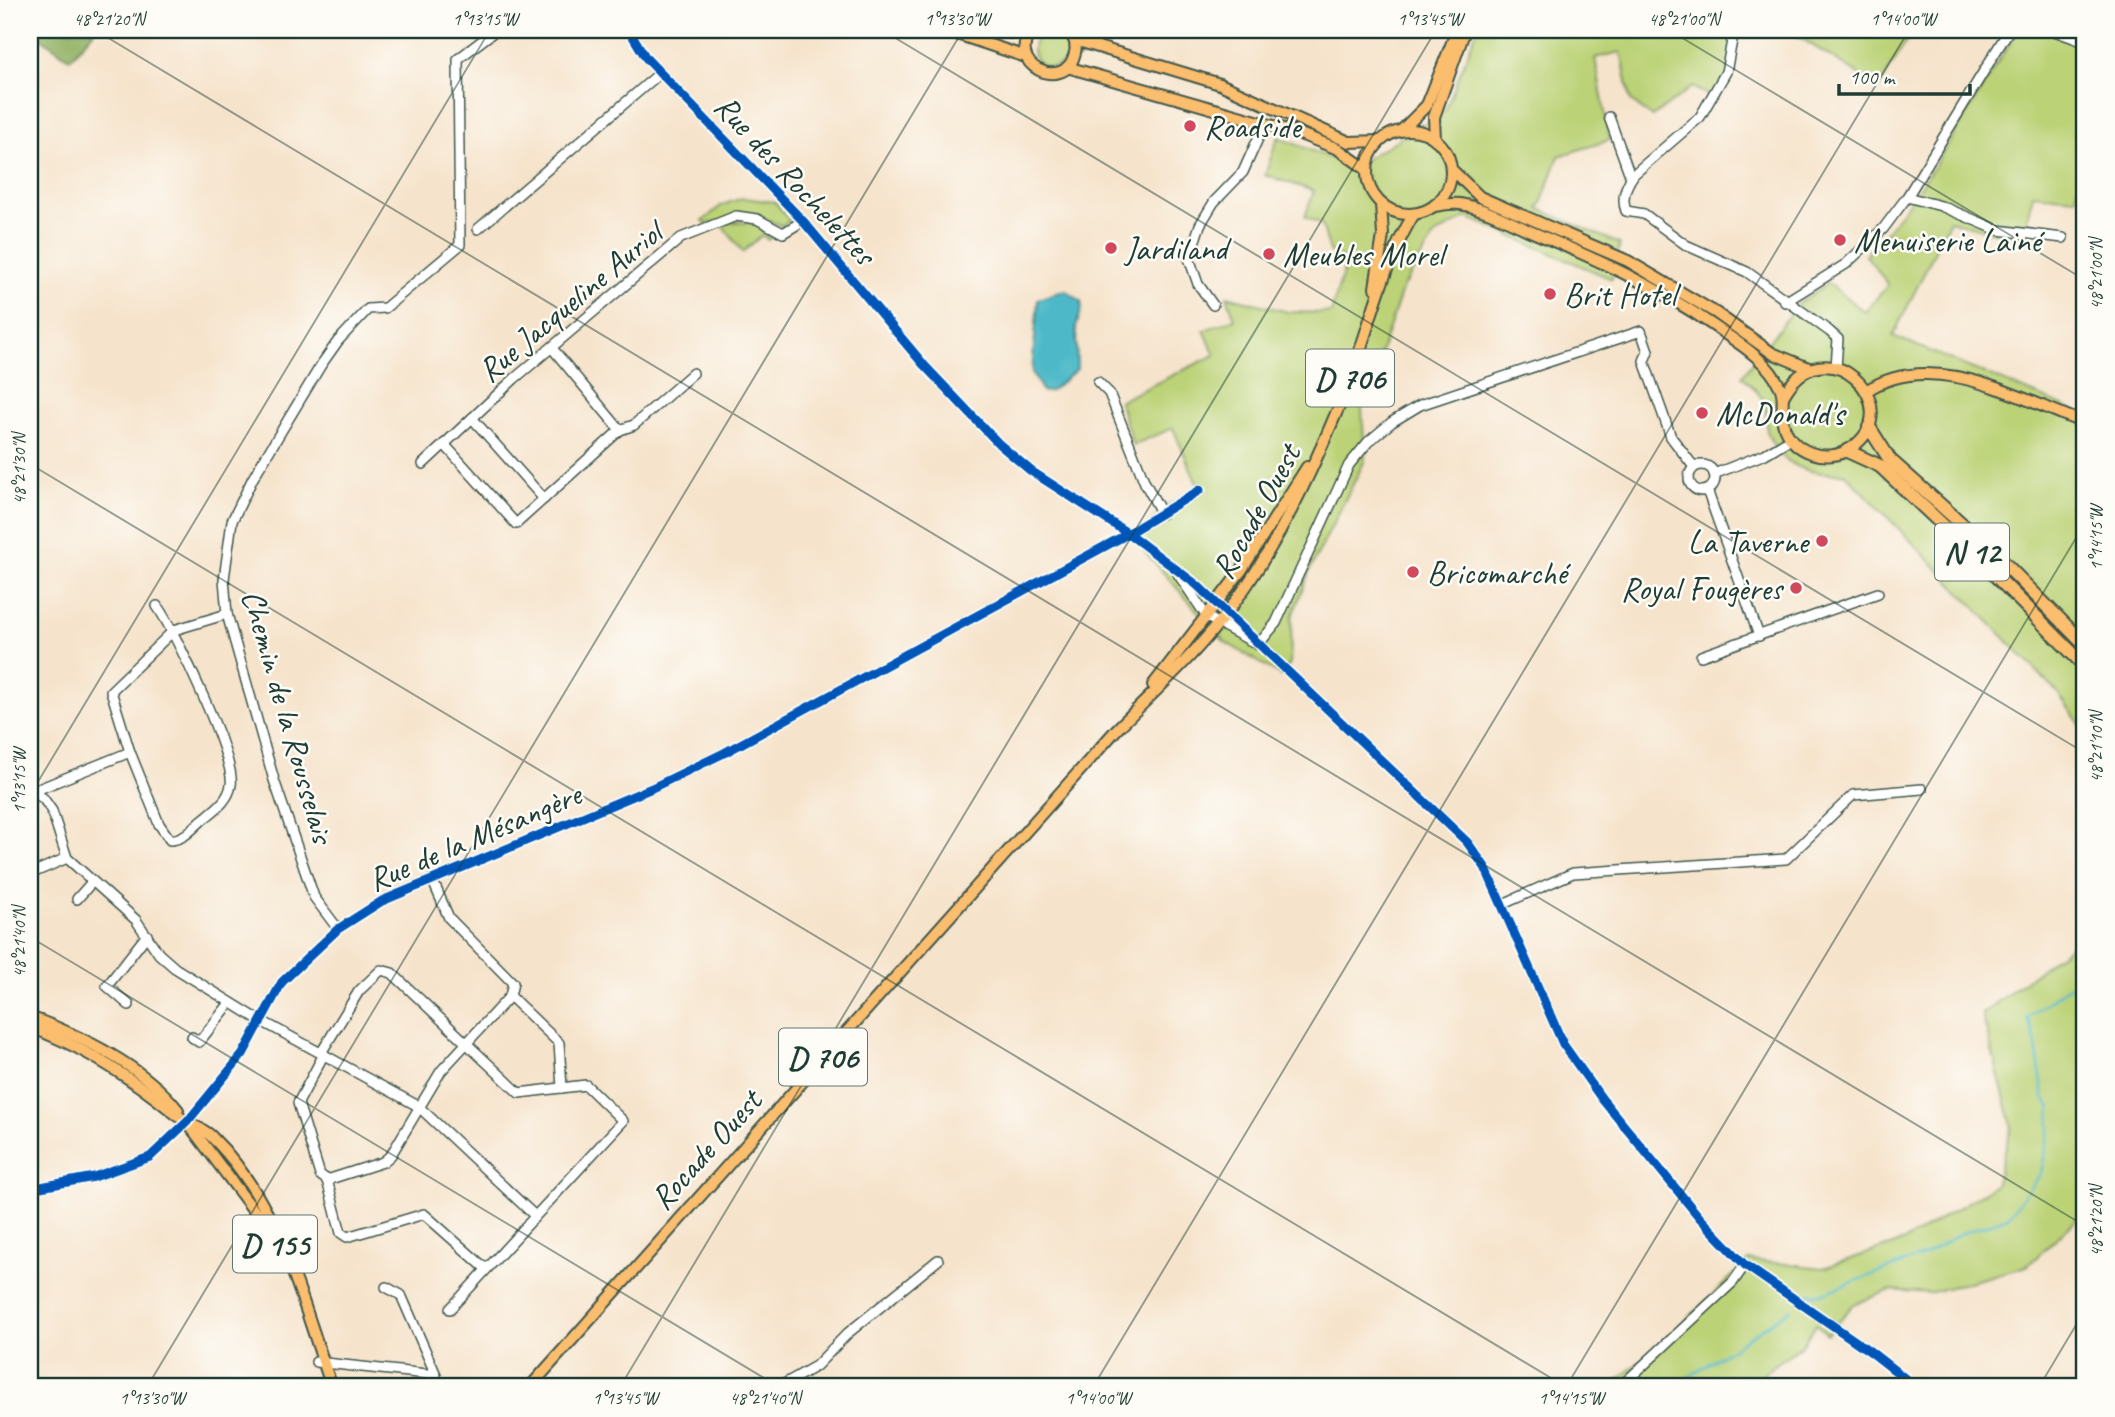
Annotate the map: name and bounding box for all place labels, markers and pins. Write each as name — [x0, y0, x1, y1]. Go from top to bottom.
place label: Roadside — [1204, 106, 1303, 148]
marker: Roadside — [1182, 118, 1198, 134]
place label: Menuiserie Lainé — [1854, 220, 2046, 262]
place label: Jardiland — [1123, 228, 1232, 270]
marker: Menuiserie Lainé — [1832, 232, 1848, 248]
place label: Meubles Morel — [1283, 234, 1449, 276]
marker: Jardiland — [1103, 240, 1119, 256]
marker: Meubles Morel — [1261, 246, 1277, 262]
place label: Brit Hotel — [1564, 274, 1681, 316]
marker: Brit Hotel — [1542, 286, 1558, 302]
place label: McDonald's — [1716, 393, 1847, 435]
marker: McDonald's — [1694, 405, 1710, 421]
place label: La Taverne — [1688, 521, 1810, 563]
marker: La Taverne — [1814, 533, 1830, 549]
place label: Bricomarché — [1427, 552, 1572, 594]
marker: Bricomarché — [1405, 564, 1421, 580]
place label: Royal Fougères — [1621, 568, 1785, 610]
marker: Royal Fougères — [1788, 580, 1804, 596]

